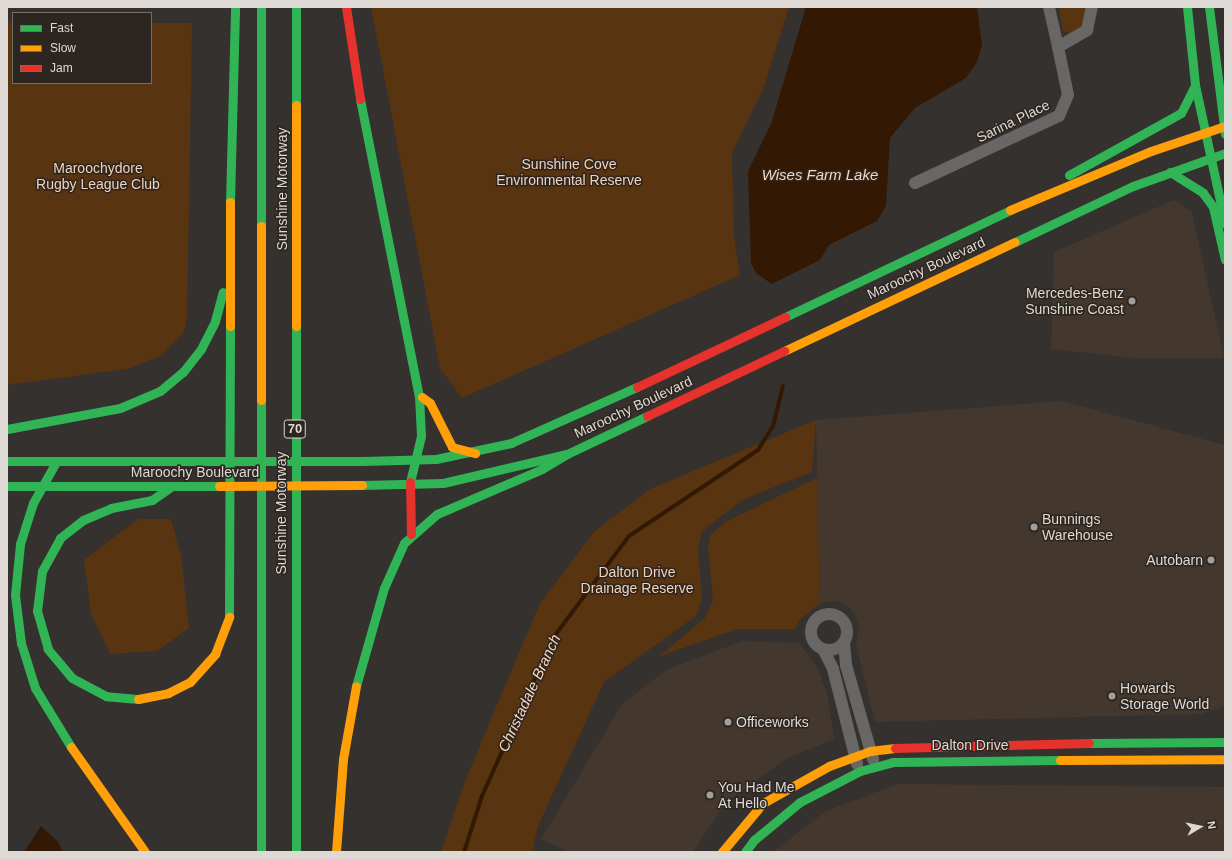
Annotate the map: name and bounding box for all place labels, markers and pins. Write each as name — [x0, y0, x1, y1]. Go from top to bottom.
place label: Mercedes-Benz Sunshine Coast — [1025, 285, 1124, 318]
marker: Mercedes-Benz Sunshine Coast — [1127, 296, 1137, 306]
place label: Bunnings Warehouse — [1042, 511, 1113, 544]
marker: Bunnings Warehouse — [1029, 522, 1039, 532]
place label: Autobarn — [1146, 552, 1203, 568]
marker: Autobarn — [1206, 555, 1216, 565]
place label: Howards Storage World — [1120, 680, 1209, 712]
marker: Howards Storage World — [1107, 691, 1117, 701]
place label: Officeworks — [736, 714, 809, 730]
marker: Officeworks — [723, 717, 733, 727]
place label: You Had Me At Hello — [718, 779, 795, 812]
marker: You Had Me At Hello — [705, 790, 715, 800]

